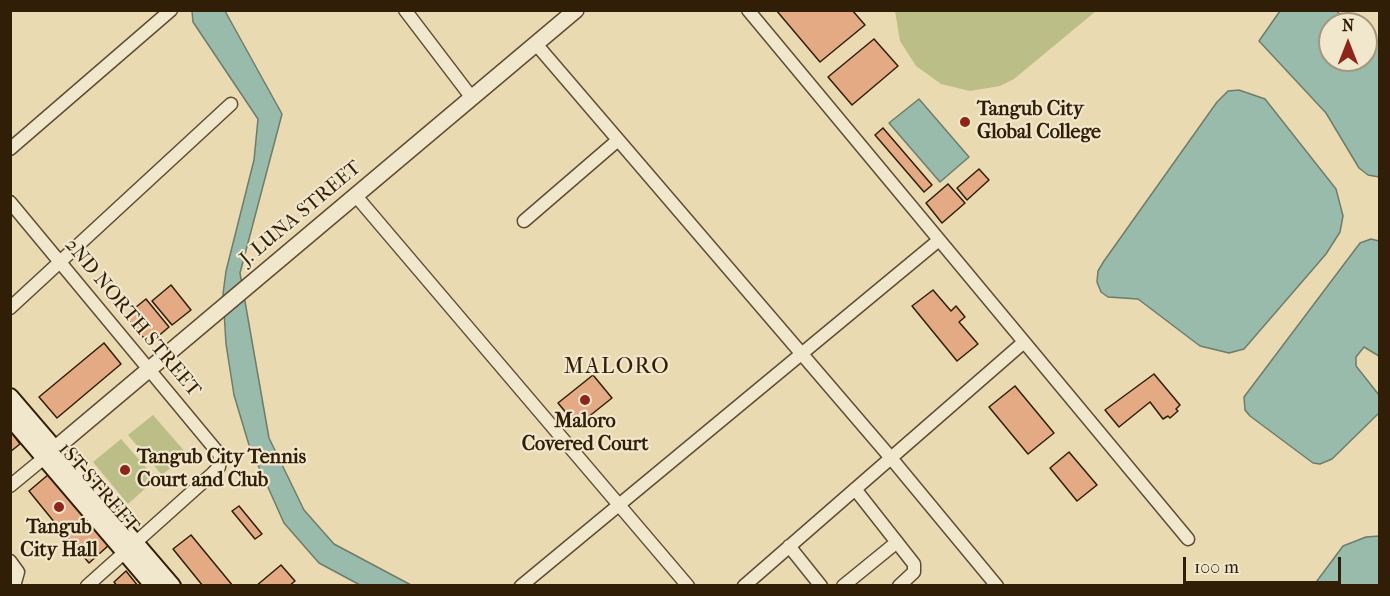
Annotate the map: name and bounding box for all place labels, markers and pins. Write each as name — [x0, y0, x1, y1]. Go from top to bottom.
place label: Tangub City Global College — [977, 98, 1101, 145]
marker: Tangub City Global College — [958, 115, 972, 129]
marker: Maloro Covered Court — [578, 393, 592, 407]
place label: Maloro Covered Court — [522, 410, 648, 457]
place label: Tangub City Tennis Court and Club — [137, 446, 306, 493]
marker: Tangub City Tennis Court and Club — [118, 463, 132, 477]
marker: Tangub City Hall — [52, 500, 66, 514]
place label: Tangub City Hall — [20, 516, 98, 563]

